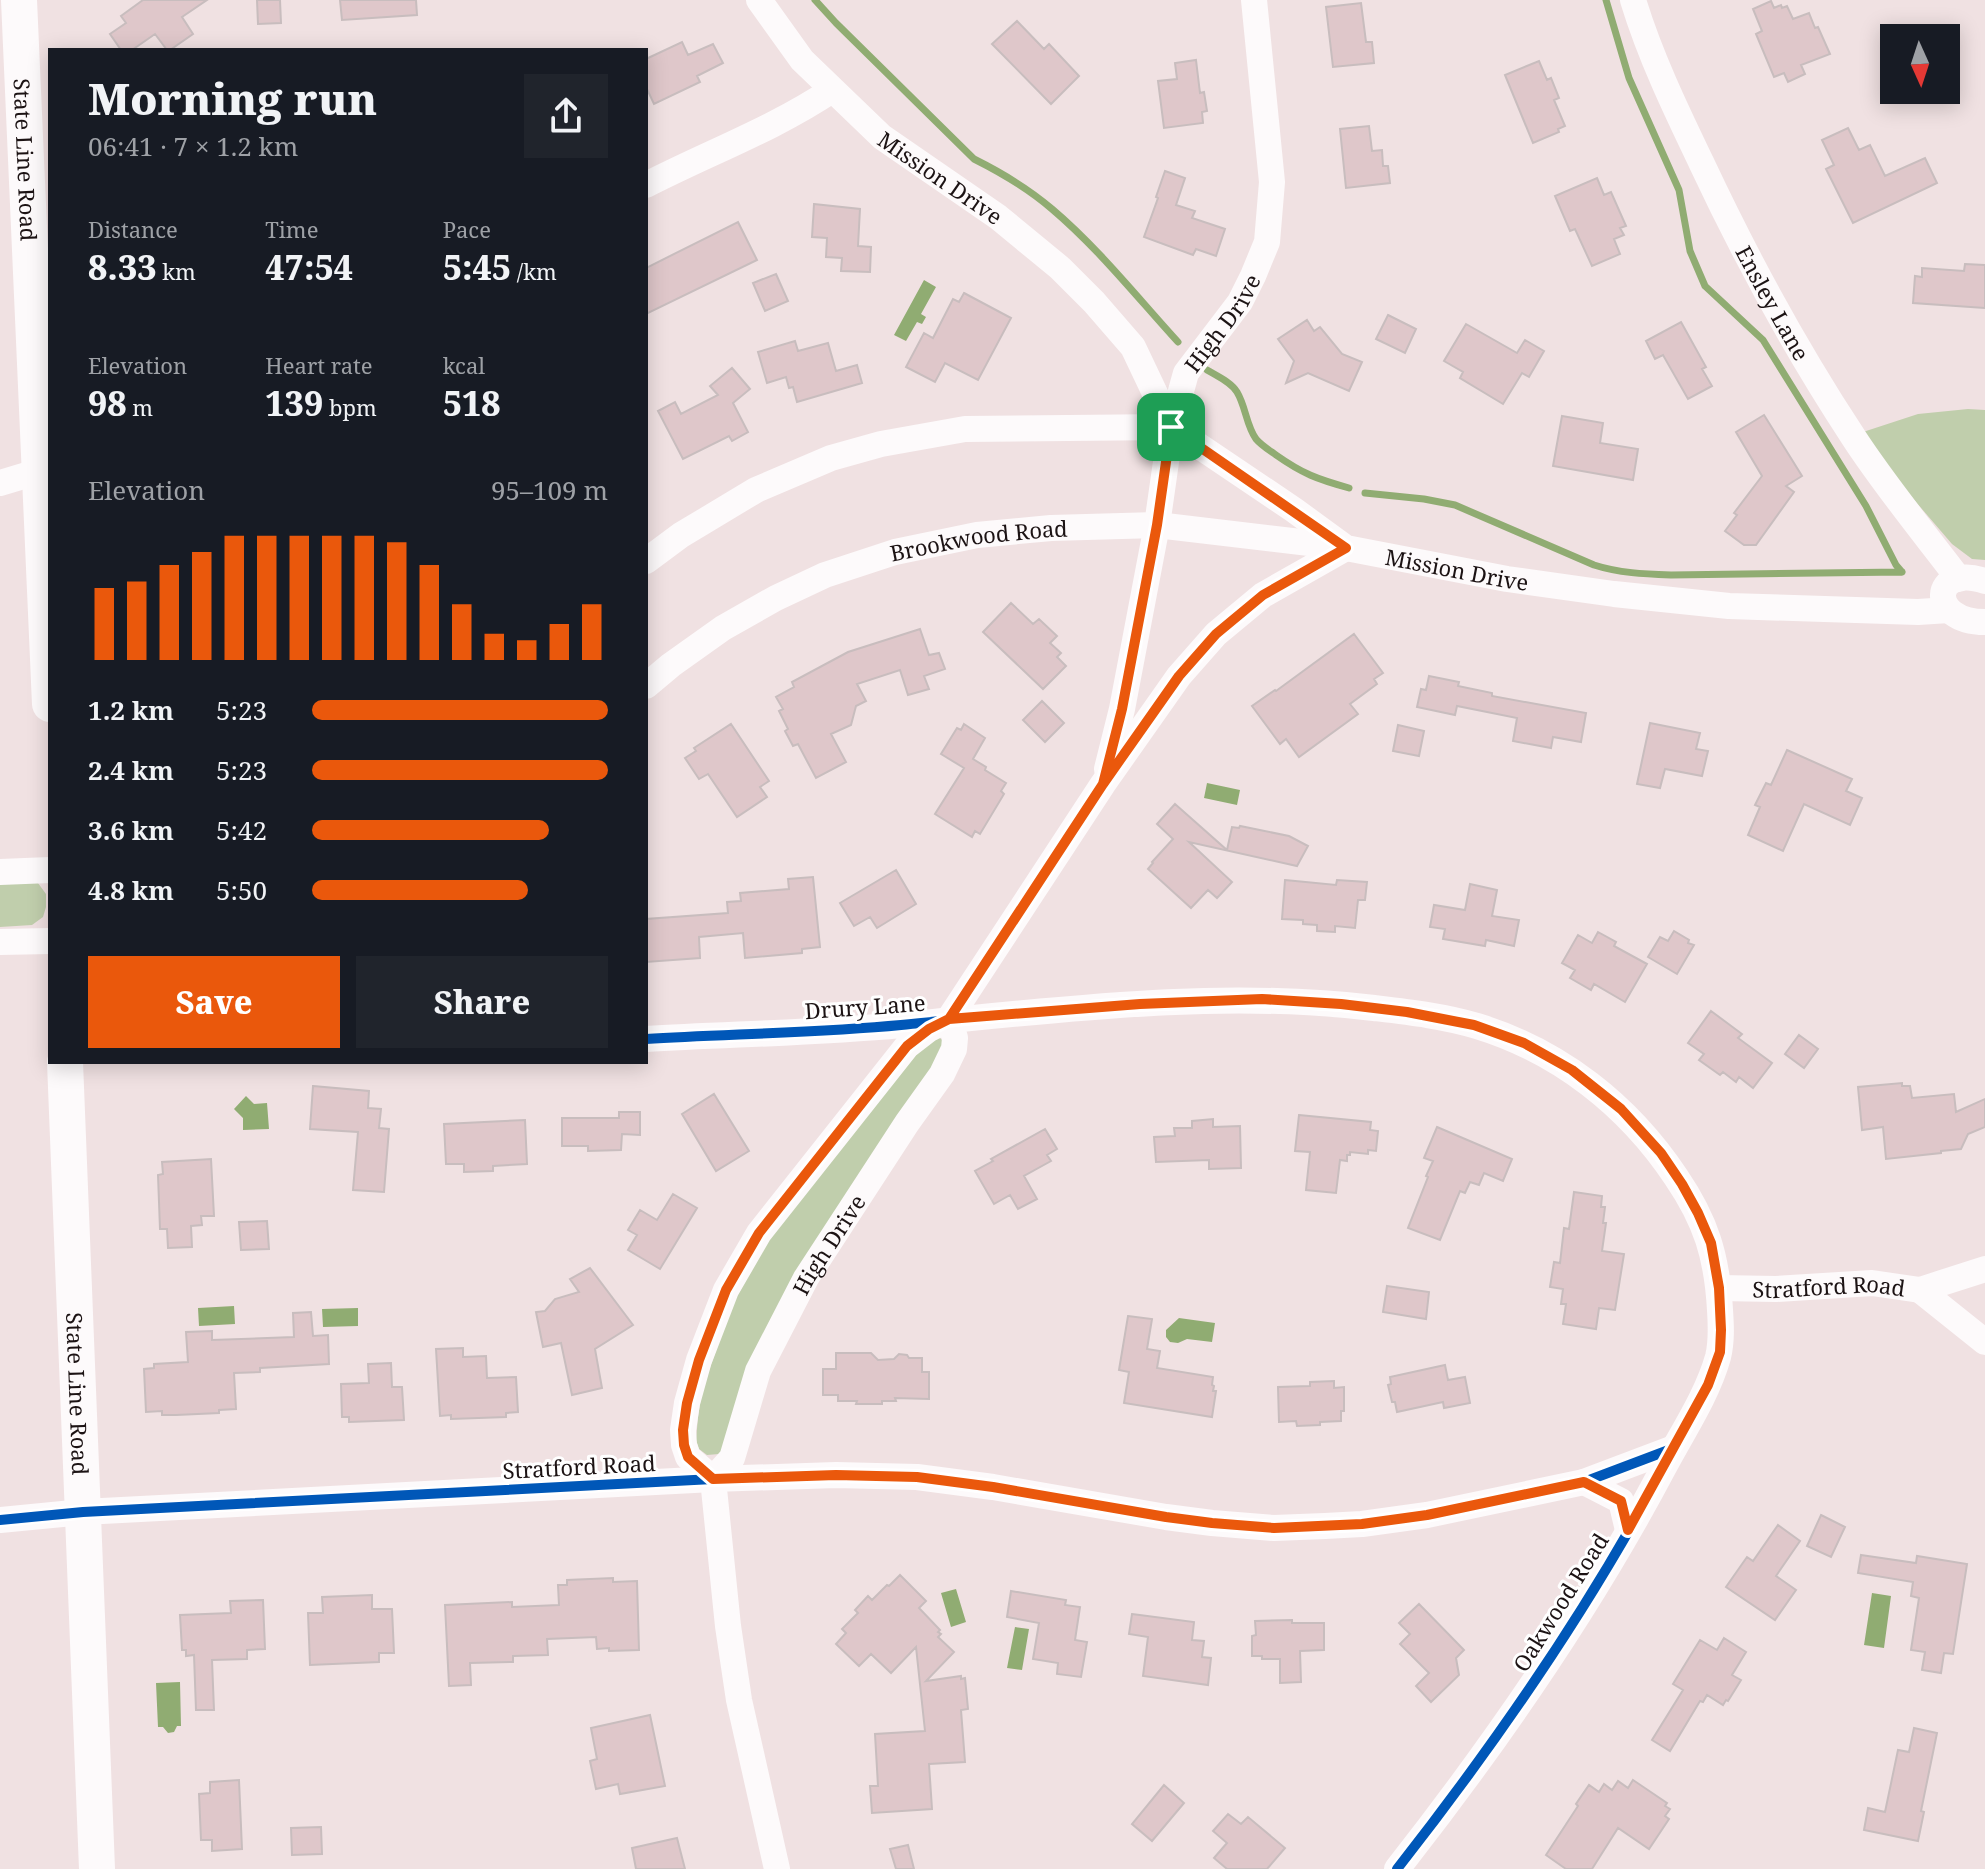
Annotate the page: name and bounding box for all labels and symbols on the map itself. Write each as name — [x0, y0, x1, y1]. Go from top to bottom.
north arrow — [1880, 24, 1960, 104]
street label: State Line Road — [7, 78, 45, 242]
street label: Mission Drive — [872, 124, 1009, 231]
street label: Ensley Lane — [1729, 240, 1817, 366]
street label: High Drive — [1177, 269, 1267, 378]
pin — [1137, 393, 1205, 461]
street label: Brookwood Road — [887, 513, 1069, 568]
street label: Mission Drive — [1383, 541, 1530, 597]
street label: Drury Lane — [804, 987, 926, 1025]
street label: High Drive — [785, 1188, 872, 1300]
street label: Stratford Road — [1752, 1267, 1908, 1304]
street label: State Line Road — [60, 1312, 96, 1476]
street label: Stratford Road — [502, 1447, 657, 1485]
street label: Oakwood Road — [1505, 1527, 1615, 1677]

